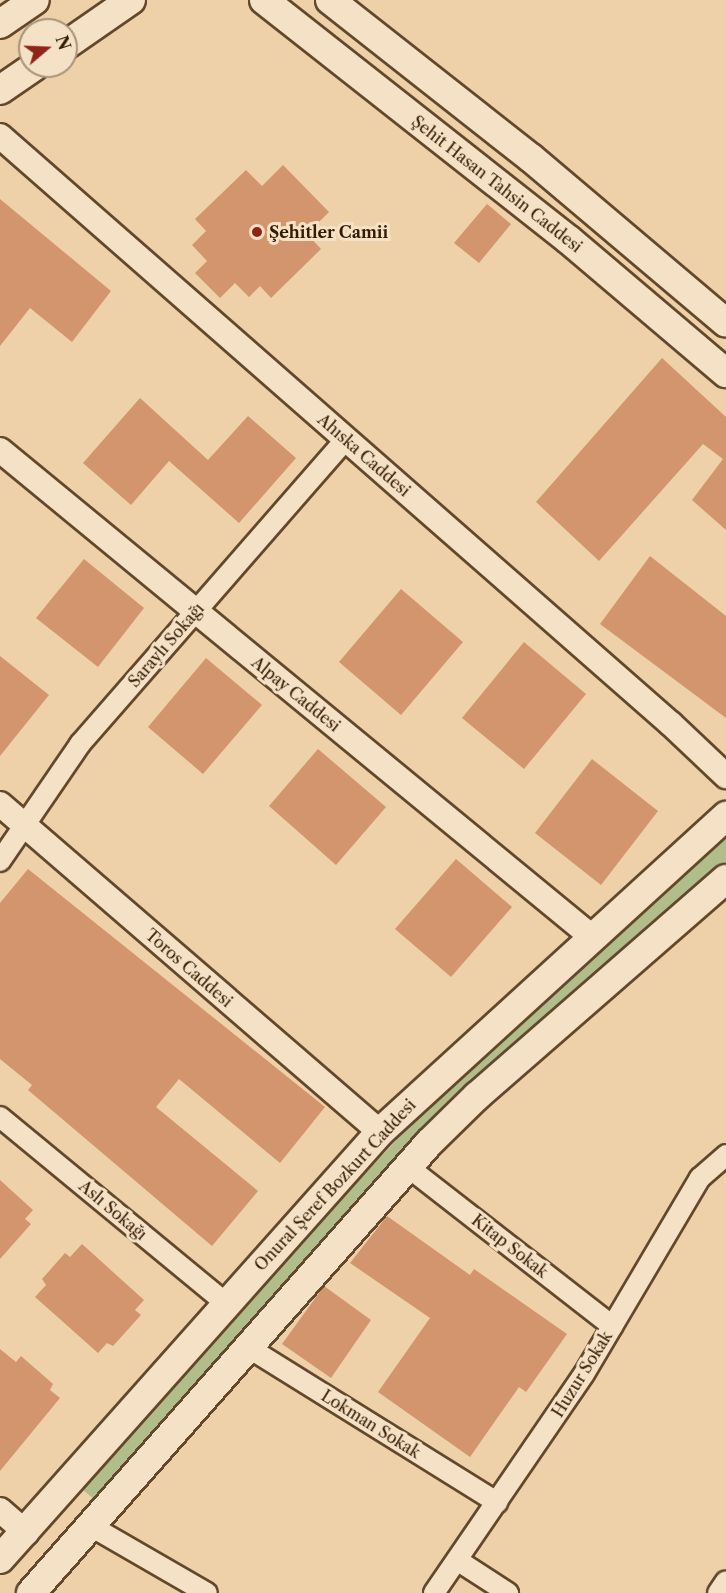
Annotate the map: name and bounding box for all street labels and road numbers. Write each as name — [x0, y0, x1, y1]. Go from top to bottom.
street label: Şehit Hasan Tahsin Caddesi — [408, 111, 586, 257]
street label: Ahıska Caddesi — [314, 410, 414, 500]
street label: Saraylı Sokağı — [124, 599, 208, 691]
street label: Alpay Caddesi — [248, 652, 344, 736]
street label: Toros Caddesi — [142, 925, 236, 1011]
street label: Onural Şeref Bozkurt Caddesi — [250, 1095, 420, 1275]
street label: Aslı Sokağı — [75, 1176, 151, 1244]
street label: Kitap Sokak — [468, 1210, 552, 1282]
street label: Huzur Sokak — [548, 1327, 616, 1421]
street label: Lokman Sokak — [318, 1386, 424, 1462]

